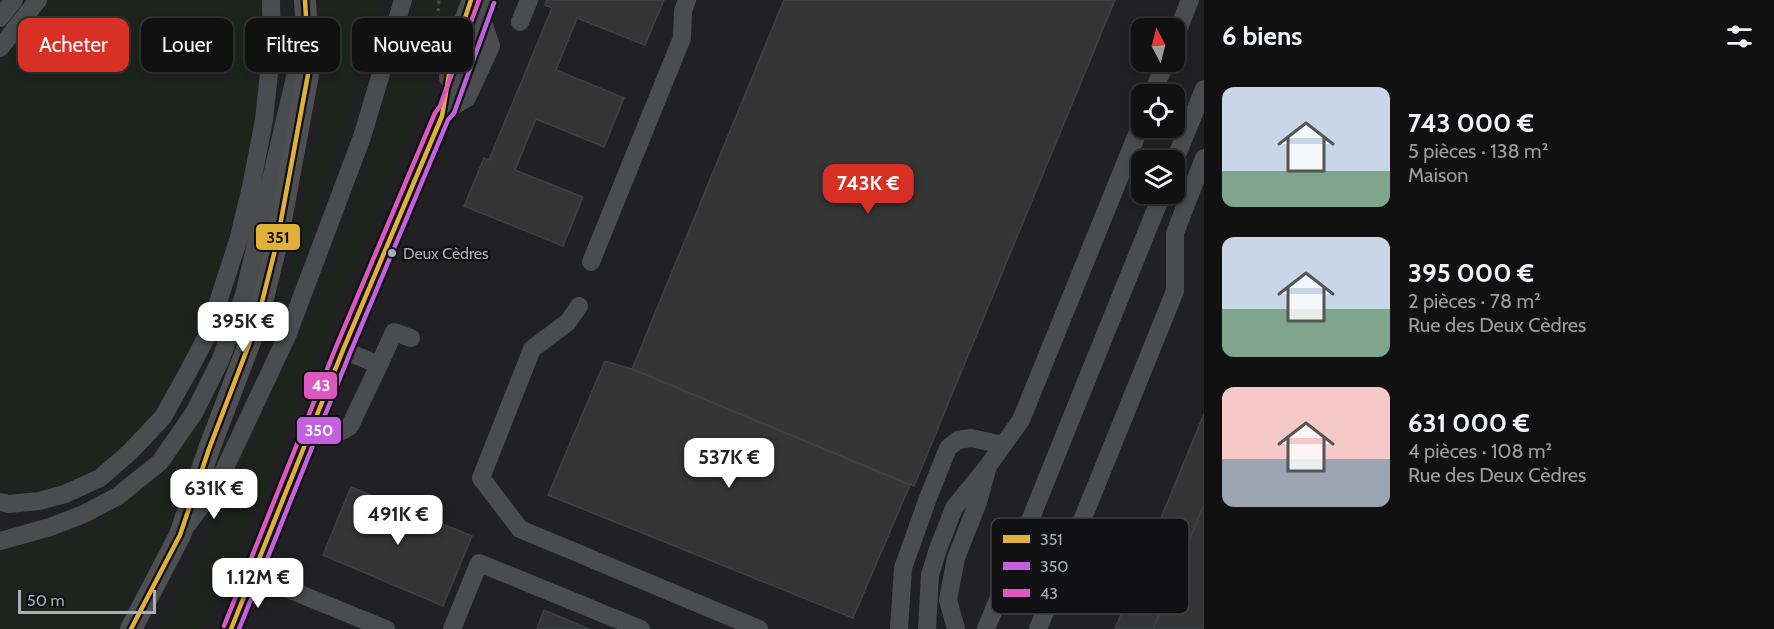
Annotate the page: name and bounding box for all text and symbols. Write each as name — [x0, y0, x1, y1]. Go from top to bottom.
chip: Acheter — [18, 18, 129, 72]
chip: Louer — [141, 18, 233, 72]
chip: Filtres — [245, 18, 340, 72]
chip: Nouveau — [352, 18, 473, 72]
north arrow — [1131, 18, 1185, 72]
map controls — [1131, 18, 1185, 204]
text: 6 biens — [1222, 20, 1302, 52]
icon: filters — [1723, 20, 1756, 53]
button: locate — [1131, 84, 1185, 138]
text: 743 000 € — [1408, 107, 1534, 139]
icon: home — [1270, 111, 1342, 183]
text: 5 pièces · 138 m² — [1408, 139, 1548, 163]
button: layers — [1131, 150, 1185, 204]
text: Maison — [1408, 163, 1468, 187]
pin: 743K € — [819, 164, 917, 215]
text: 743K € — [837, 171, 899, 195]
line badge: 351 — [255, 223, 301, 251]
text: 351 — [266, 228, 290, 247]
place label: Deux Cèdres — [403, 244, 489, 263]
marker: Deux Cèdres — [386, 247, 398, 259]
text: 395 000 € — [1408, 257, 1534, 289]
icon: home — [1270, 261, 1342, 333]
text: 2 pièces · 78 m² — [1408, 289, 1541, 313]
pin: 395K € — [194, 302, 292, 353]
text: 395K € — [212, 309, 274, 333]
text: Rue des Deux Cèdres — [1408, 313, 1586, 337]
line badge: 43 — [303, 371, 338, 400]
text: 43 — [312, 376, 330, 395]
text: 631 000 € — [1408, 407, 1530, 439]
icon: home — [1270, 411, 1342, 483]
line badge: 350 — [296, 416, 342, 445]
text: 350 — [305, 421, 333, 440]
pin: 537K € — [680, 438, 778, 489]
text: 4 pièces · 108 m² — [1408, 439, 1552, 463]
text: 537K € — [698, 445, 760, 469]
text: Rue des Deux Cèdres — [1408, 463, 1586, 487]
pin: 631K € — [165, 469, 263, 520]
text: 631K € — [184, 476, 244, 500]
pin: 491K € — [349, 495, 447, 546]
text: 491K € — [368, 502, 428, 526]
legend — [991, 518, 1189, 614]
text: 351 — [1040, 530, 1063, 549]
text: 350 — [1040, 557, 1068, 576]
pin: 1.12M € — [203, 558, 313, 609]
text: 1.12M € — [226, 565, 290, 589]
text: 43 — [1040, 584, 1058, 603]
scale bar — [18, 587, 156, 614]
text: 50 m — [27, 591, 64, 610]

